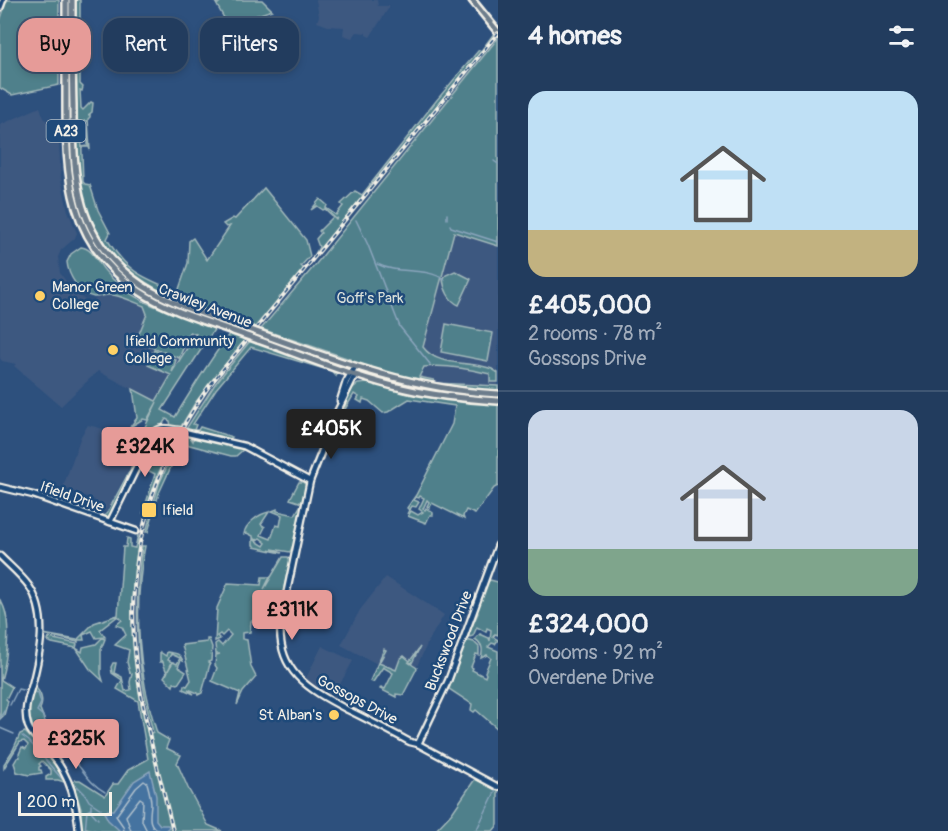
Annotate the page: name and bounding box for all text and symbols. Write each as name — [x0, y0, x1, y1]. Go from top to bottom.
chip: Buy — [18, 18, 91, 72]
chip: Rent — [103, 18, 188, 72]
chip: Filters — [200, 18, 299, 72]
text: 4 homes — [528, 20, 622, 52]
icon: filters — [885, 20, 918, 53]
road number: A23 — [46, 120, 86, 142]
icon: home — [669, 130, 777, 238]
place label: Manor Green College — [52, 278, 133, 314]
street label: Crawley Avenue — [156, 279, 255, 333]
marker: Manor Green College — [33, 289, 47, 303]
park label: Goff's Park — [336, 289, 404, 308]
text: £405,000 — [528, 289, 652, 321]
text: 2 rooms · 78 m² — [528, 321, 662, 346]
place label: Ifield Community College — [125, 332, 235, 368]
marker: Ifield Community College — [106, 343, 120, 357]
text: Gossops Drive — [528, 346, 646, 371]
pin: £405K — [289, 409, 373, 460]
text: £405K — [300, 416, 362, 441]
pin: £324K — [103, 427, 187, 478]
text: £324K — [116, 434, 174, 459]
icon: home — [669, 449, 777, 557]
street label: Ifield Drive — [37, 477, 107, 517]
marker: Ifield — [140, 501, 158, 519]
place label: Ifield — [162, 501, 193, 520]
street label: Buckswood Drive — [421, 588, 477, 694]
pin: £311K — [250, 590, 334, 641]
text: £311K — [266, 597, 318, 622]
text: £324,000 — [528, 608, 649, 640]
text: 3 rooms · 92 m² — [528, 640, 663, 665]
text: Overdene Drive — [528, 665, 654, 690]
street label: Gossops Drive — [313, 671, 401, 729]
place label: St Alban's — [259, 706, 322, 725]
marker: St Alban's — [327, 708, 341, 722]
pin: £325K — [34, 719, 118, 770]
text: £325K — [47, 726, 105, 751]
scale bar — [18, 789, 112, 816]
text: 200 m — [27, 792, 75, 812]

